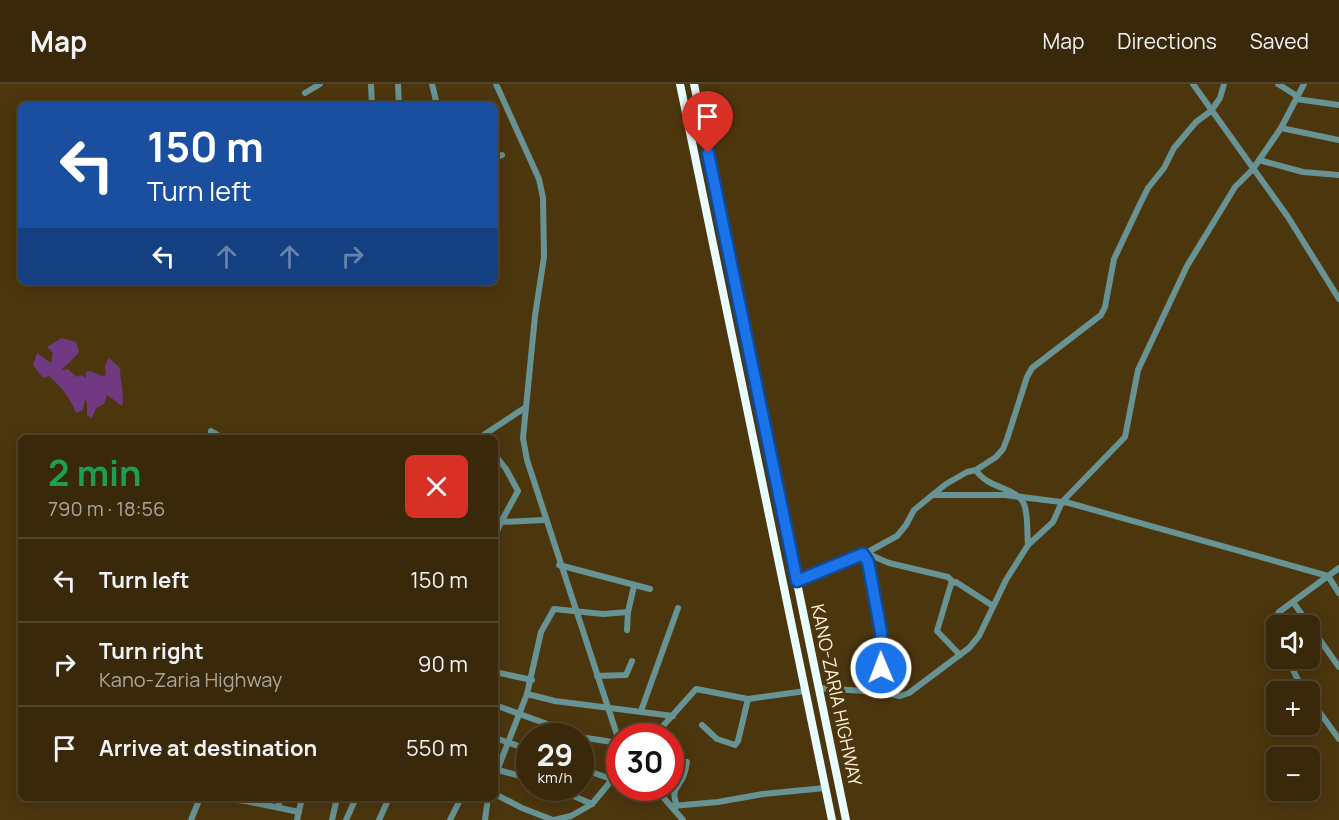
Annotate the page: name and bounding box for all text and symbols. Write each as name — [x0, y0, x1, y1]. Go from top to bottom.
text: Map — [30, 22, 87, 60]
text: Map — [1043, 27, 1084, 55]
text: Directions — [1117, 27, 1217, 55]
text: Saved — [1250, 27, 1309, 55]
pin — [682, 91, 733, 153]
icon: arrive — [691, 100, 724, 133]
text: 150 m — [147, 117, 264, 175]
icon: left — [48, 126, 126, 204]
text: Turn left — [147, 172, 251, 209]
icon: left — [147, 240, 180, 273]
icon: ahead — [210, 240, 243, 273]
icon: ahead — [273, 240, 306, 273]
icon: right — [336, 240, 369, 273]
text: 2 min — [48, 448, 142, 497]
button: close — [405, 455, 468, 518]
text: 790 m · 18:56 — [48, 495, 166, 522]
icon: left — [48, 564, 81, 597]
text: Turn left — [99, 565, 189, 595]
text: 150 m — [410, 565, 468, 595]
street label: KANO-ZARIA HIGHWAY — [806, 602, 868, 789]
map controls — [1266, 615, 1320, 801]
button: sound — [1266, 615, 1320, 669]
text: Turn right — [99, 636, 204, 666]
position arrow — [849, 636, 913, 700]
icon: right — [48, 648, 81, 681]
text: 90 m — [418, 649, 468, 679]
text: Kano-Zaria Highway — [99, 666, 282, 693]
button: + — [1266, 681, 1320, 735]
speed limit sign: 30 — [606, 723, 684, 801]
icon: arrive — [48, 732, 81, 765]
text: Arrive at destination — [99, 733, 317, 763]
text: 550 m — [406, 733, 468, 763]
text: 29 — [537, 734, 573, 775]
button: − — [1266, 747, 1320, 801]
text: km/h — [538, 767, 572, 788]

